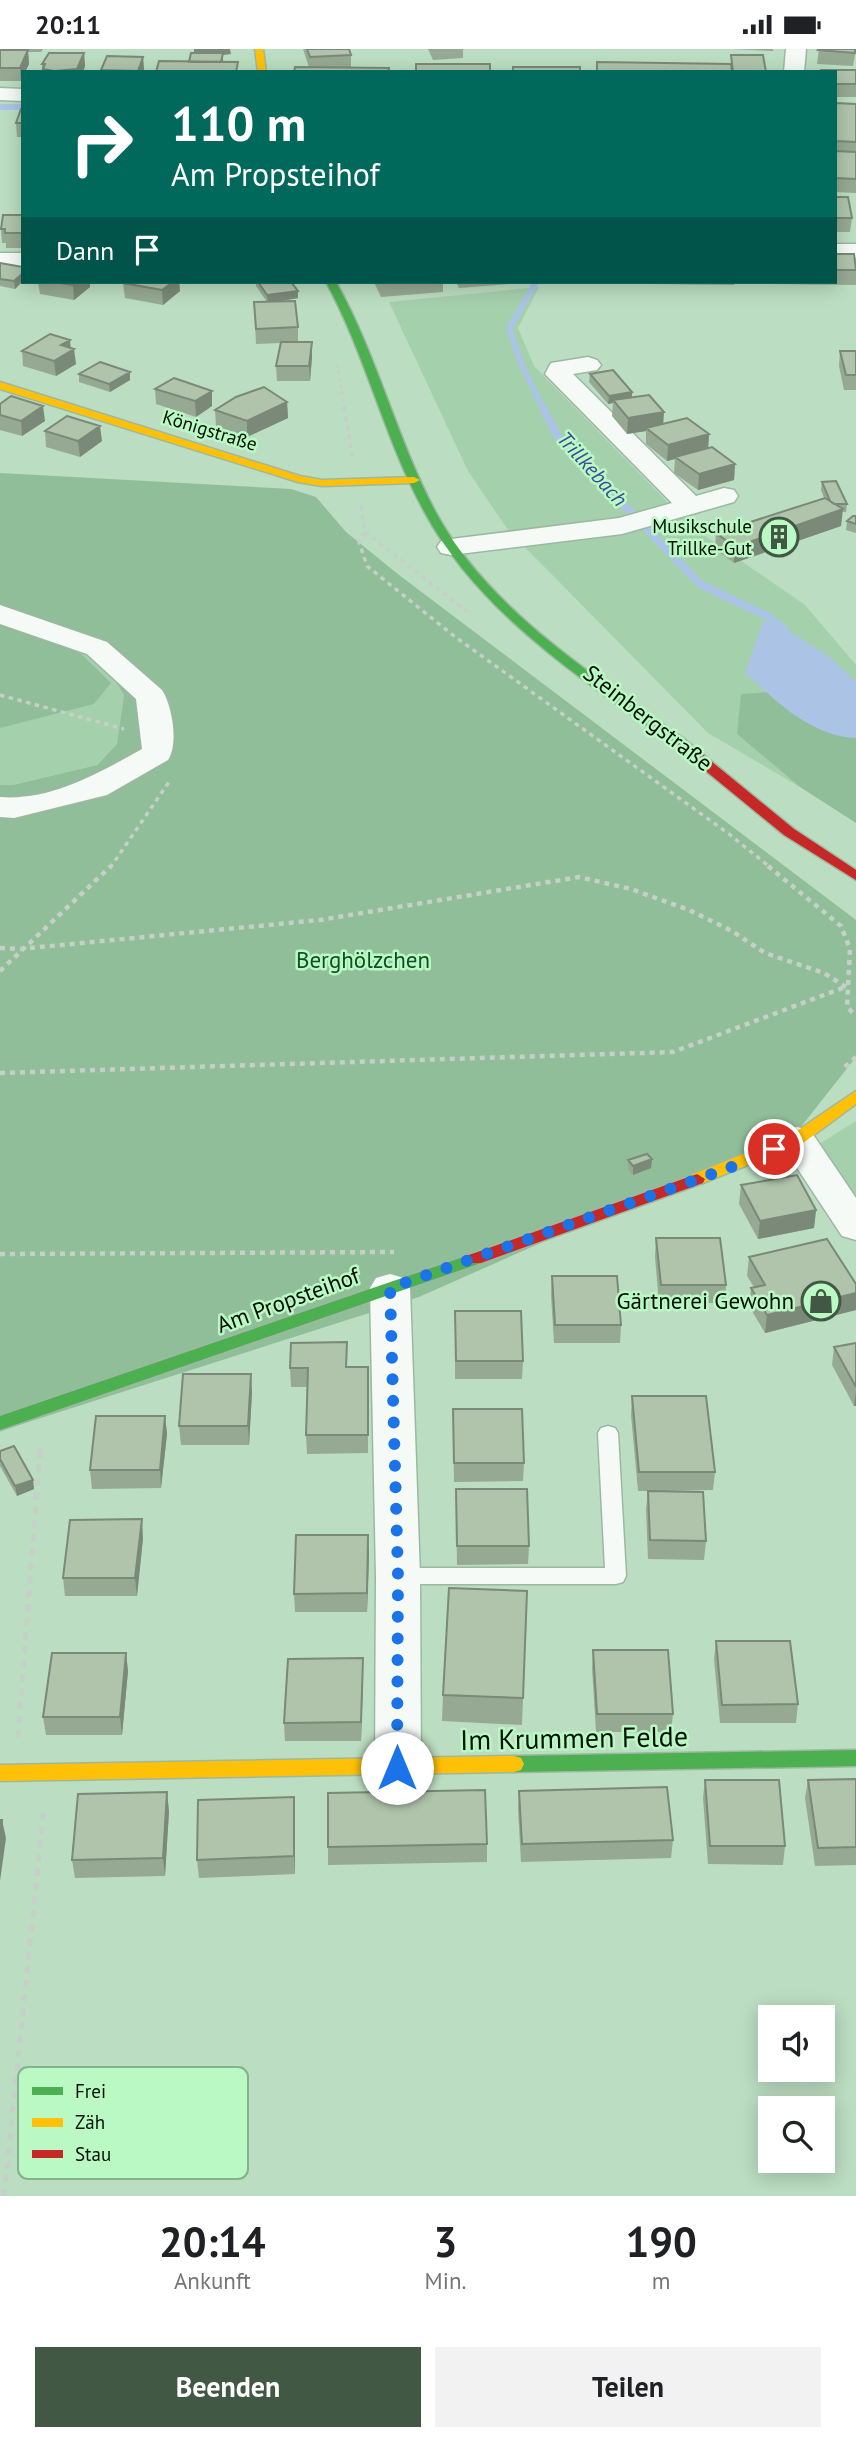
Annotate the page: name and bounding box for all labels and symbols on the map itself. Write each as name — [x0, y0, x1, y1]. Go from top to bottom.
street label: Königstraße — [160, 404, 260, 456]
water label: Trillkebach — [551, 425, 633, 512]
place label: Musikschule Trillke-Gut — [652, 514, 753, 560]
building icon: Musikschule Trillke-Gut — [758, 516, 800, 558]
street label: Steinbergstraße — [578, 658, 719, 777]
park label: Berghölzchen — [296, 945, 430, 974]
pin — [744, 1119, 804, 1179]
street label: Am Propsteihof — [212, 1260, 365, 1339]
shop icon: Gärtnerei Gewohn — [800, 1280, 842, 1322]
place label: Gärtnerei Gewohn — [616, 1286, 794, 1315]
street label: Im Krummen Felde — [460, 1717, 688, 1758]
position arrow — [360, 1731, 434, 1805]
legend — [18, 2067, 248, 2179]
text: Frei — [75, 2079, 106, 2103]
text: Zäh — [75, 2110, 105, 2134]
text: Stau — [75, 2142, 111, 2166]

